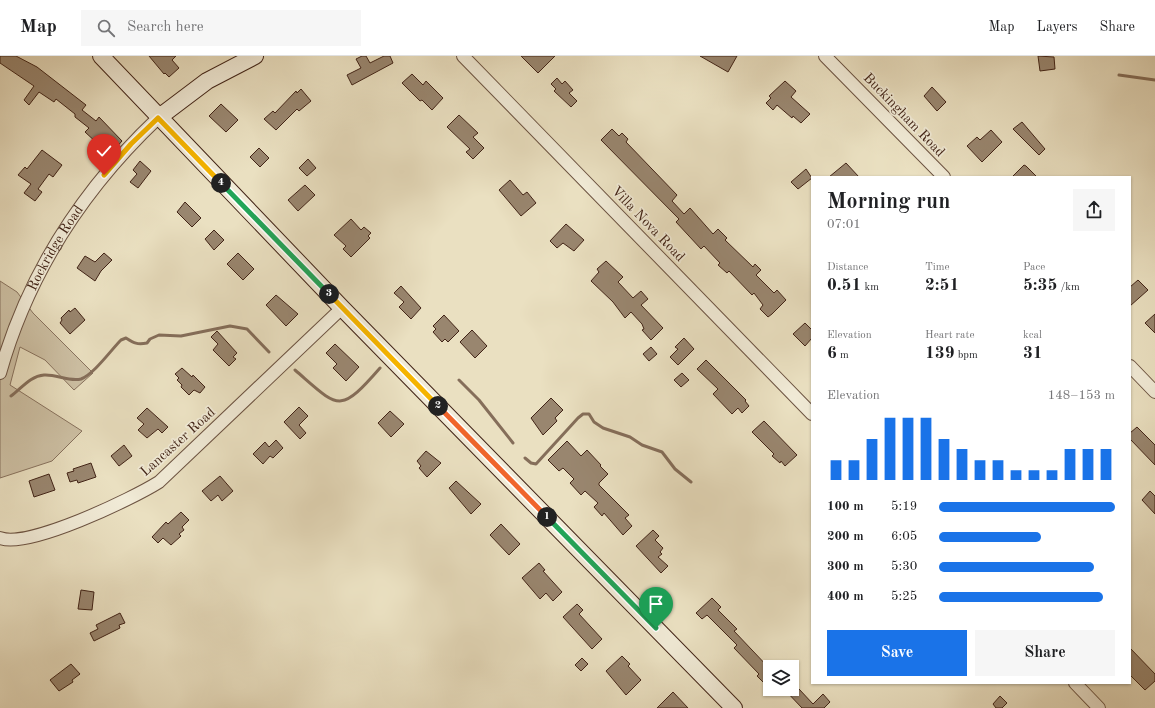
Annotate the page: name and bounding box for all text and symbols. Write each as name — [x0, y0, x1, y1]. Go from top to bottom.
search box — [81, 10, 361, 46]
icon: search — [95, 17, 117, 39]
text: Map — [20, 18, 57, 37]
text: Search here — [127, 20, 204, 35]
text: Map — [989, 20, 1015, 34]
text: Layers — [1037, 20, 1078, 34]
text: Share — [1100, 20, 1135, 34]
street label: Buckingham Road — [861, 71, 947, 159]
pin — [87, 134, 121, 175]
icon: check — [93, 140, 115, 162]
pin: 4 — [211, 173, 231, 193]
text: 4 — [218, 177, 224, 188]
street label: Villa Nova Road — [609, 184, 687, 264]
button: share — [1073, 189, 1115, 231]
text: Morning run — [827, 191, 950, 213]
street label: Rockridge Road — [25, 203, 86, 293]
text: 07:01 — [827, 218, 861, 231]
text: Distance — [827, 262, 868, 273]
text: Time — [925, 262, 950, 273]
text: Pace — [1023, 262, 1045, 273]
text: 0.51 — [827, 277, 861, 294]
text: 2:51 — [925, 277, 959, 294]
text: 5:35 — [1023, 277, 1057, 294]
text: km — [861, 282, 879, 293]
text: /km — [1057, 282, 1080, 293]
pin: 3 — [319, 284, 339, 304]
text: 3 — [326, 288, 332, 299]
text: Elevation — [827, 330, 872, 341]
text: Heart rate — [925, 330, 974, 341]
text: kcal — [1023, 330, 1042, 341]
text: 6 — [827, 345, 837, 362]
text: 139 — [925, 345, 955, 362]
text: 31 — [1023, 345, 1043, 362]
text: m — [837, 350, 849, 361]
text: bpm — [955, 350, 978, 361]
text: Elevation — [827, 389, 880, 402]
text: 148–153 m — [1048, 389, 1115, 402]
pin: 2 — [428, 396, 448, 416]
text: 2 — [435, 400, 441, 411]
street label: Lancaster Road — [138, 405, 218, 479]
text: 100 m — [827, 500, 864, 513]
text: 5:19 — [891, 500, 917, 513]
pin: 1 — [537, 507, 557, 527]
text: 1 — [544, 511, 550, 522]
text: 200 m — [827, 530, 864, 543]
text: 6:05 — [891, 530, 917, 543]
text: 300 m — [827, 560, 864, 573]
text: 5:30 — [891, 560, 917, 573]
pin — [639, 587, 673, 628]
text: 400 m — [827, 590, 864, 603]
text: 5:25 — [891, 590, 917, 603]
icon: arrive — [645, 593, 667, 615]
button: Save — [827, 630, 967, 676]
button: Share — [975, 630, 1115, 676]
map controls — [763, 660, 799, 696]
button: layers — [763, 660, 799, 696]

